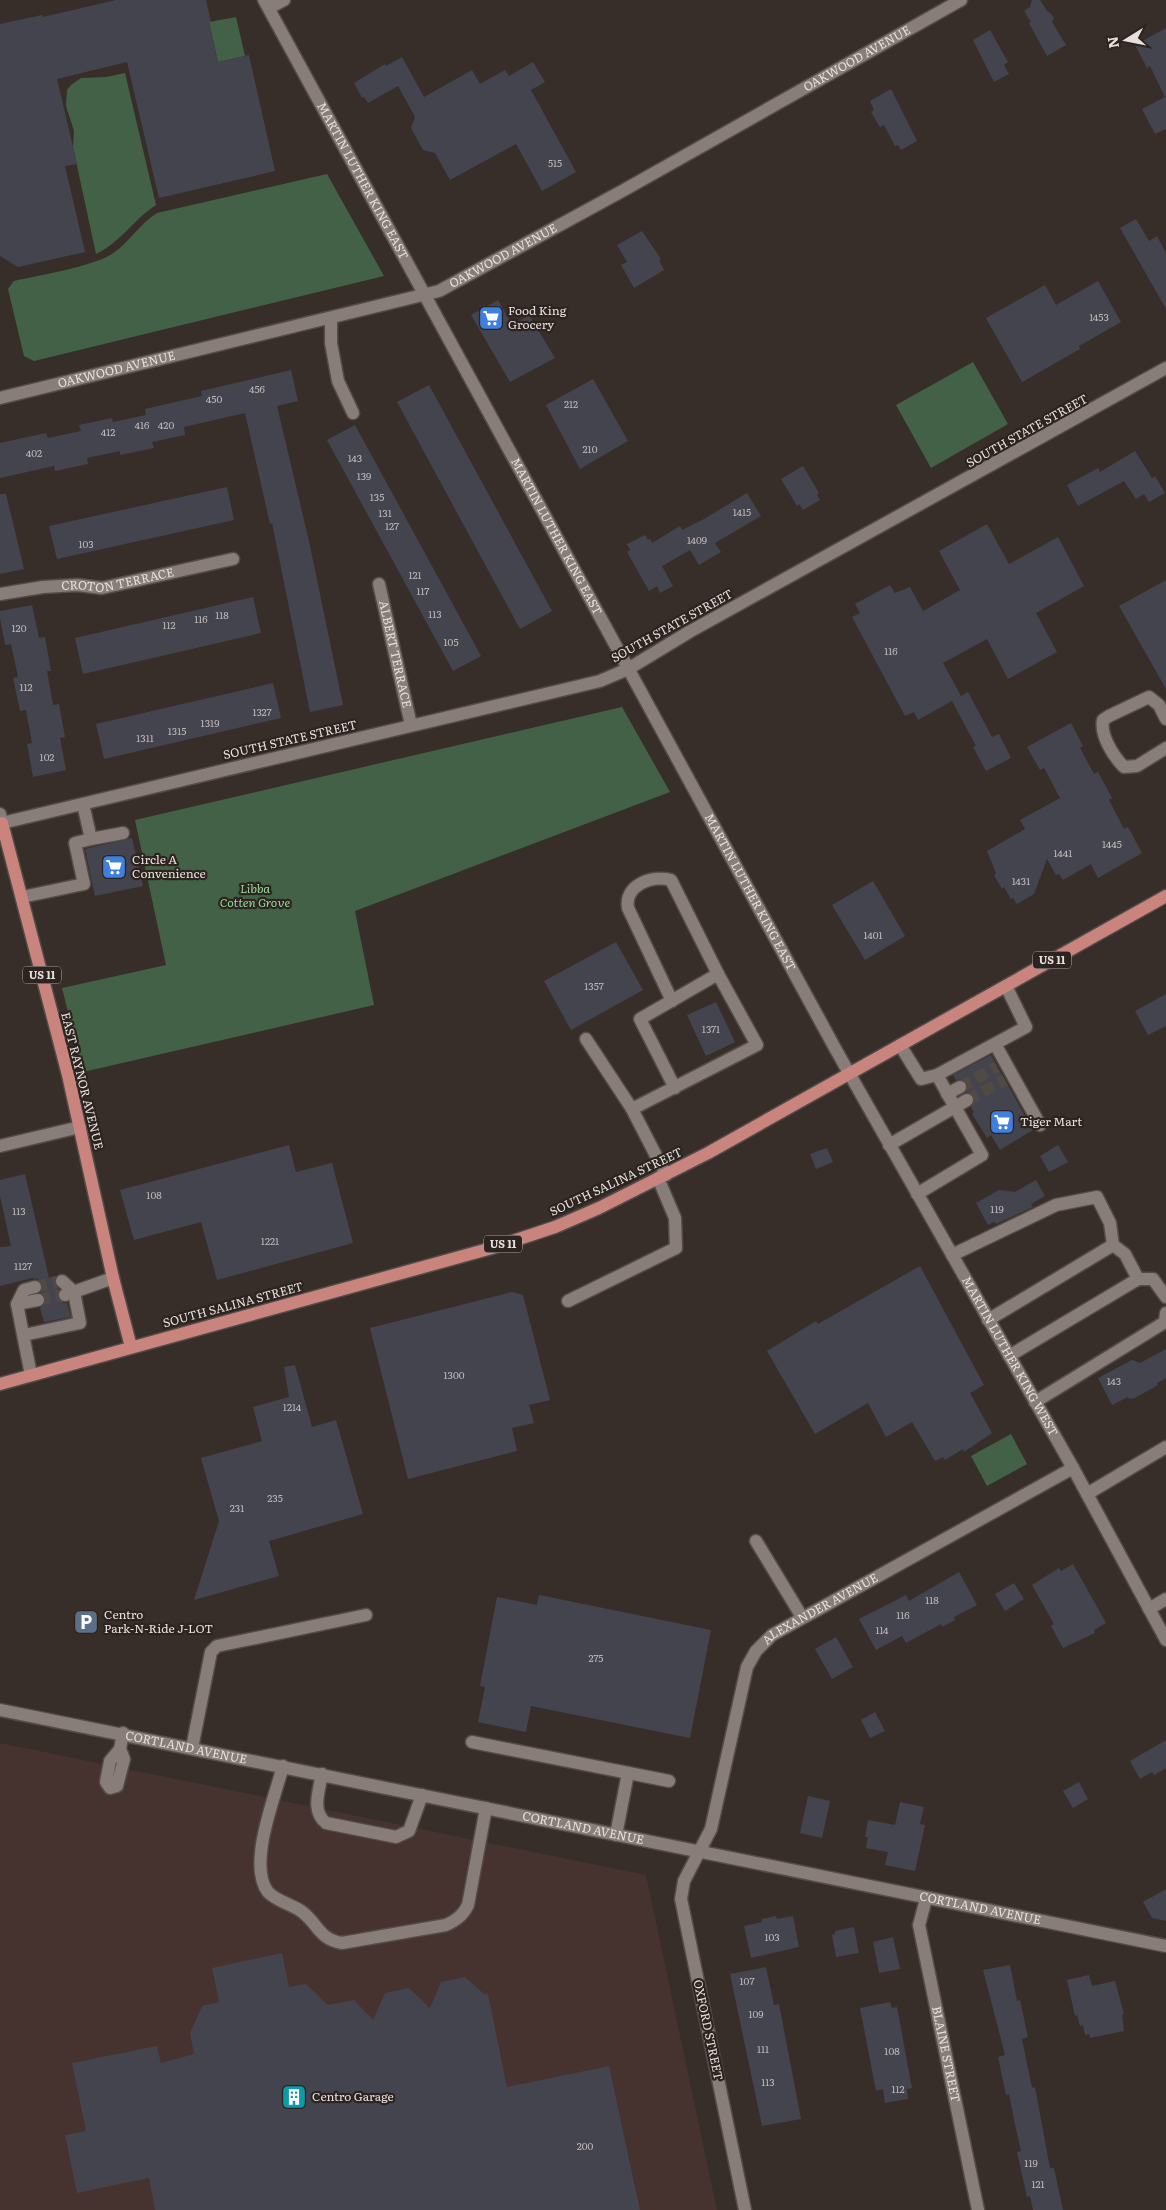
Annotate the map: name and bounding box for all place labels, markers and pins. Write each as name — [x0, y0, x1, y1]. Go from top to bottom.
place label: Food King Grocery — [508, 301, 567, 333]
supermarket icon: Food King Grocery — [478, 305, 504, 331]
place label: Circle A Convenience — [132, 850, 206, 882]
supermarket icon: Circle A Convenience — [101, 854, 127, 880]
supermarket icon: Tiger Mart — [989, 1109, 1015, 1135]
place label: Tiger Mart — [1020, 1112, 1082, 1130]
place label: Centro Park-N-Ride J-LOT — [104, 1605, 213, 1637]
parking icon: Centro Park-N-Ride J-LOT — [73, 1609, 99, 1635]
building icon: Centro Garage — [281, 2084, 307, 2110]
place label: Centro Garage — [312, 2087, 394, 2105]

